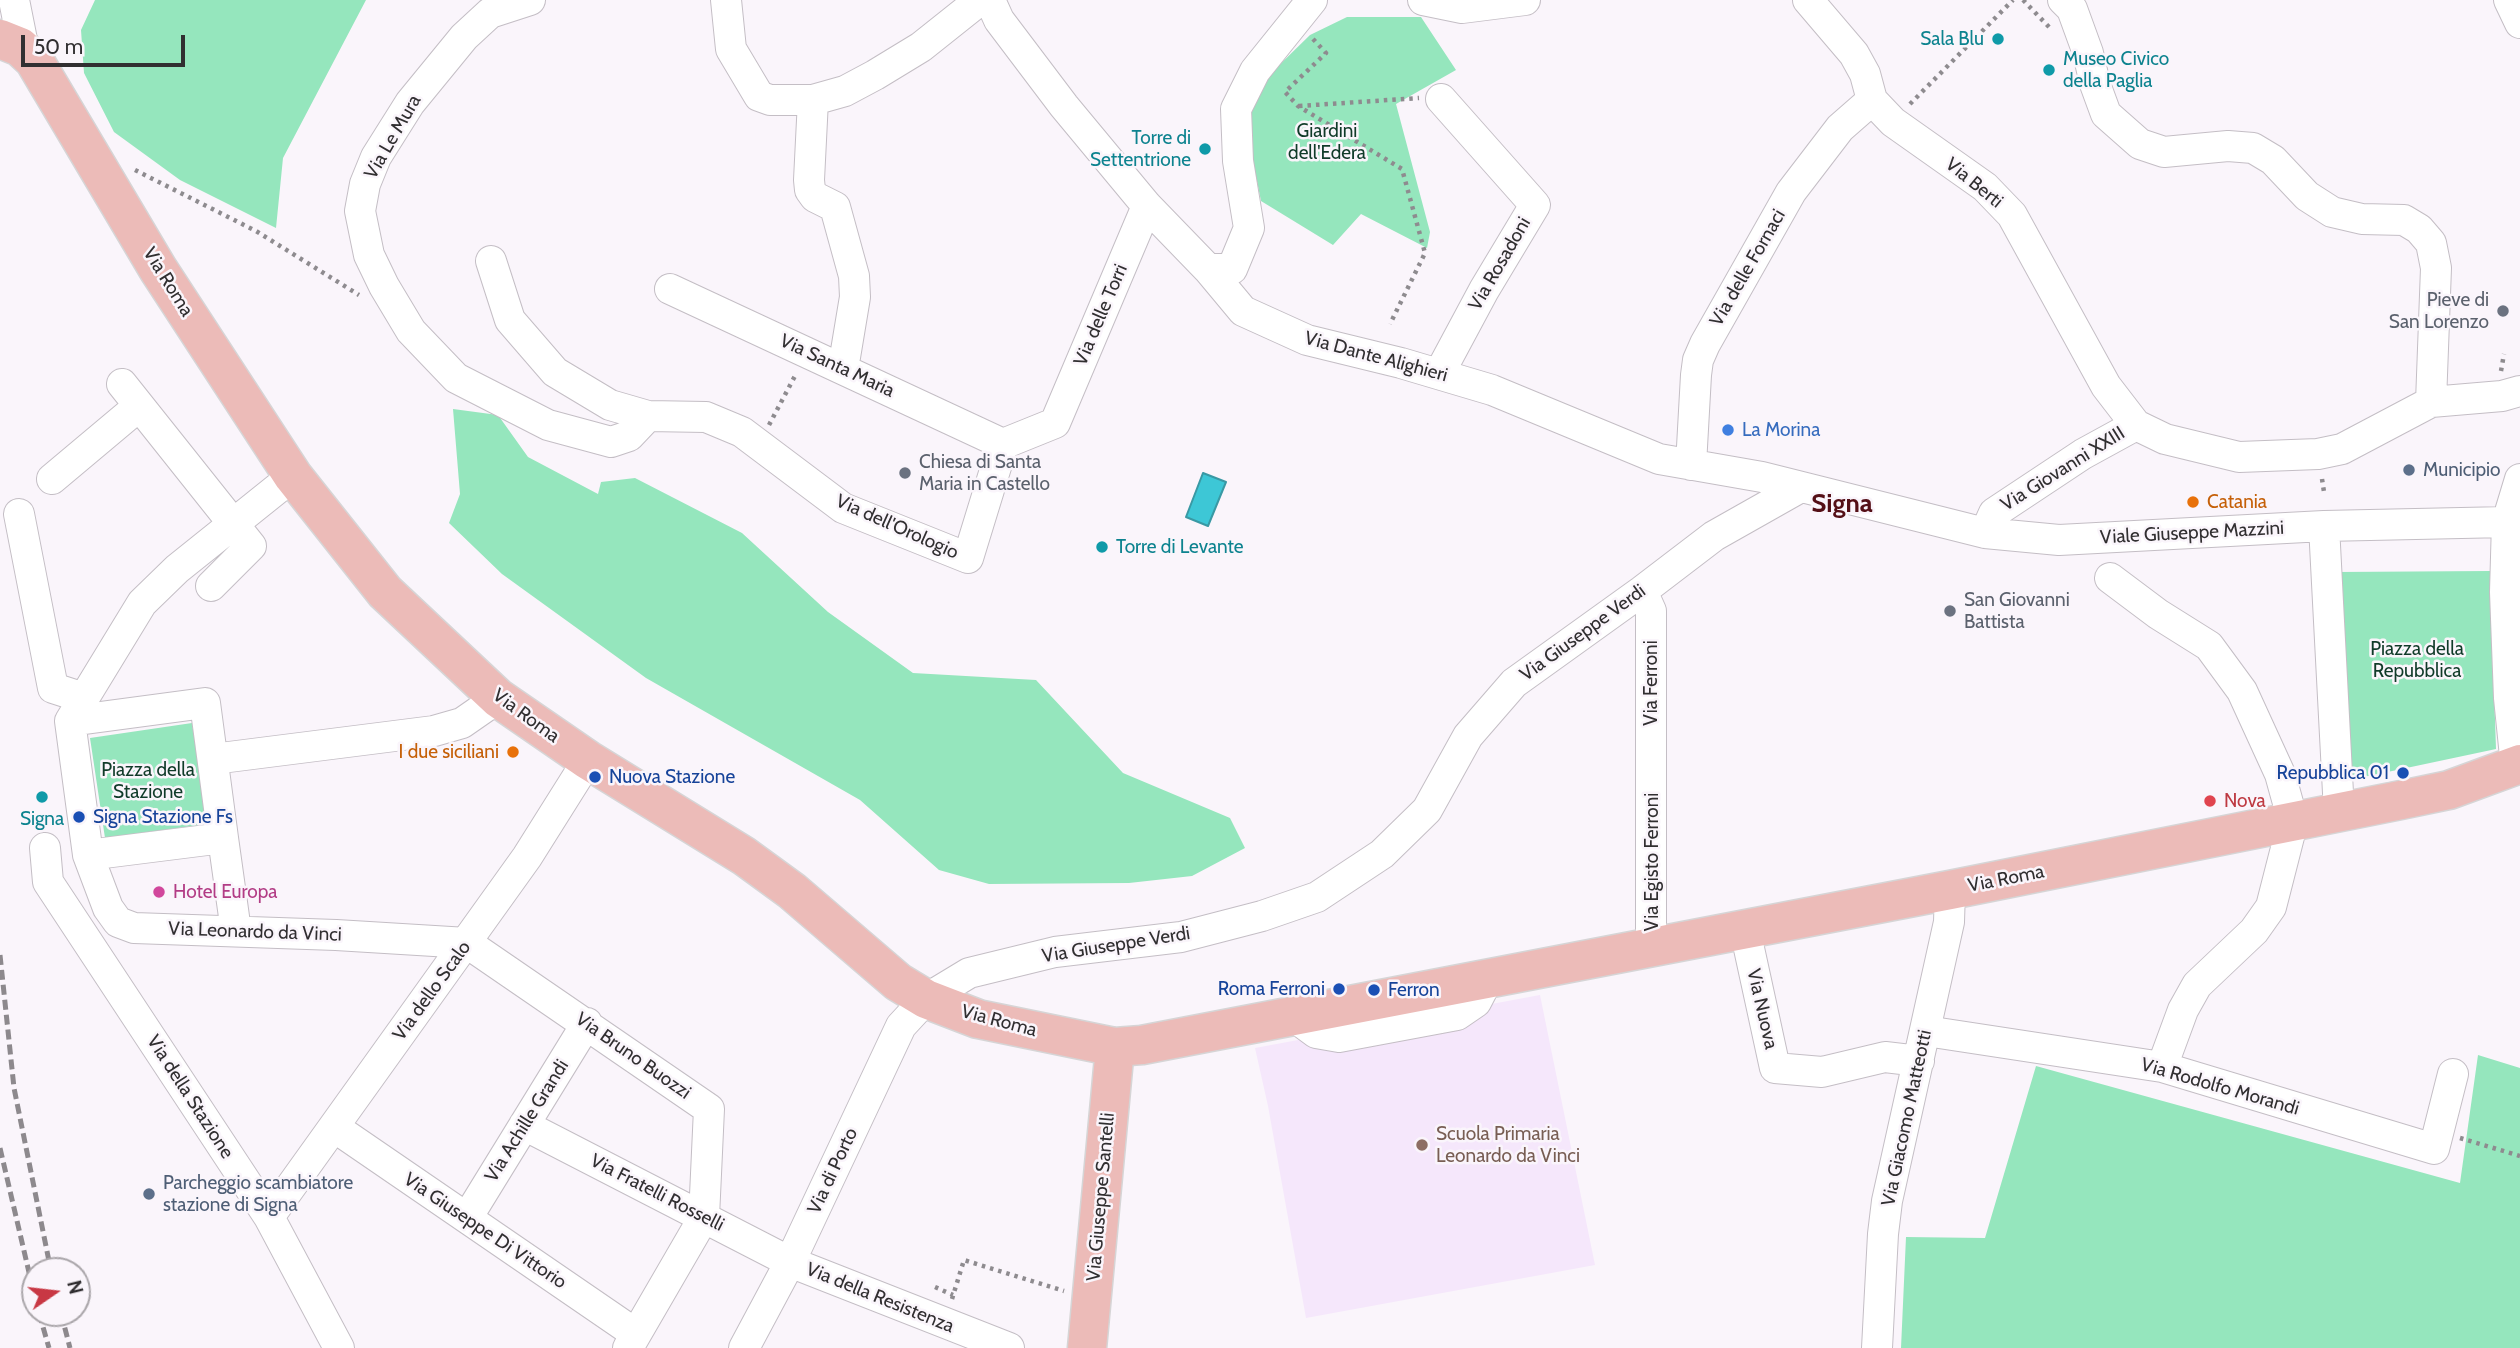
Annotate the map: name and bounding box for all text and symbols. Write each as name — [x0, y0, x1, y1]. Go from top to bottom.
scale bar — [24, 21, 189, 65]
place label: Sala Blu — [1920, 28, 1984, 50]
marker: Sala Blu — [1990, 31, 2006, 47]
text: 50 m — [34, 34, 83, 59]
place label: Museo Civico della Paglia — [2063, 48, 2169, 92]
marker: Museo Civico della Paglia — [2041, 62, 2057, 78]
street label: Via Le Mura — [360, 91, 426, 183]
park label: Giardini dell'Edera — [1288, 120, 1366, 164]
place label: Torre di Settentrione — [1090, 127, 1191, 171]
marker: Torre di Settentrione — [1197, 141, 1213, 157]
street label: Via Berti — [1941, 153, 2007, 213]
street label: Via delle Fornaci — [1705, 206, 1791, 330]
street label: Via Rosadoni — [1464, 213, 1536, 315]
street label: Via Roma — [138, 243, 198, 321]
street label: Via delle Torri — [1069, 261, 1133, 369]
place label: Pieve di San Lorenzo — [2389, 289, 2489, 333]
marker: Pieve di San Lorenzo — [2495, 303, 2511, 319]
street label: Via Dante Alighieri — [1302, 327, 1450, 387]
street label: Via Santa Maria — [776, 329, 898, 403]
place label: La Morina — [1742, 419, 1820, 441]
marker: La Morina — [1720, 422, 1736, 438]
street label: Via Giovanni XXIII — [1997, 422, 2129, 516]
place label: Chiesa di Santa Maria in Castello — [919, 451, 1050, 495]
place label: Municipio — [2423, 459, 2501, 481]
marker: Municipio — [2401, 462, 2417, 478]
marker: Chiesa di Santa Maria in Castello — [897, 465, 913, 481]
district label: Signa — [1811, 488, 1873, 520]
street label: Via dell'Orologio — [832, 490, 962, 564]
place label: Catania — [2207, 491, 2267, 513]
marker: Catania — [2185, 494, 2201, 510]
street label: Viale Giuseppe Mazzini — [2099, 517, 2285, 549]
place label: Torre di Levante — [1116, 536, 1244, 558]
marker: Torre di Levante — [1094, 539, 1110, 555]
street label: Via Giuseppe Verdi — [1516, 580, 1650, 686]
place label: San Giovanni Battista — [1964, 589, 2070, 633]
marker: San Giovanni Battista — [1942, 603, 1958, 619]
park label: Piazza della Repubblica — [2370, 638, 2464, 682]
street label: Via Ferroni — [1640, 640, 1662, 726]
street label: Via Roma — [488, 684, 564, 748]
place label: I due siciliani — [399, 741, 499, 763]
marker: I due siciliani — [505, 744, 521, 760]
park label: Piazza della Stazione — [101, 759, 195, 803]
place label: Repubblica 01 — [2277, 762, 2389, 784]
marker: Repubblica 01 — [2395, 765, 2411, 781]
place label: Nuova Stazione — [609, 766, 735, 788]
marker: Nuova Stazione — [587, 769, 603, 785]
marker: Signa — [34, 789, 50, 805]
place label: Nova — [2224, 790, 2266, 812]
street label: Via Egisto Ferroni — [1641, 793, 1663, 931]
marker: Nova — [2202, 793, 2218, 809]
place label: Signa Stazione Fs — [93, 806, 233, 828]
place label: Signa — [20, 808, 64, 830]
marker: Signa Stazione Fs — [71, 809, 87, 825]
street label: Via Roma — [1966, 860, 2046, 898]
place label: Hotel Europa — [173, 881, 277, 903]
marker: Hotel Europa — [151, 884, 167, 900]
street label: Via Leonardo da Vinci — [168, 918, 342, 946]
street label: Via Giuseppe Verdi — [1040, 922, 1192, 968]
street label: Via dello Scalo — [388, 937, 476, 1045]
street label: Via Nuova — [1742, 967, 1782, 1051]
place label: Roma Ferroni — [1218, 978, 1325, 1000]
place label: Ferron — [1388, 979, 1440, 1001]
marker: Roma Ferroni — [1331, 981, 1347, 997]
marker: Ferron — [1366, 982, 1382, 998]
street label: Via Roma — [959, 1000, 1039, 1042]
street label: Via Bruno Buozzi — [571, 1008, 695, 1104]
street label: Via Giacomo Matteotti — [1877, 1028, 1937, 1208]
street label: Via della Stazione — [142, 1031, 238, 1163]
street label: Via Rodolfo Morandi — [2138, 1054, 2302, 1120]
street label: Via Achille Grandi — [480, 1056, 574, 1186]
street label: Via Giuseppe Santelli — [1082, 1112, 1120, 1282]
place label: Scuola Primaria Leonardo da Vinci — [1436, 1123, 1580, 1167]
street label: Via di Porto — [803, 1124, 863, 1218]
marker: Scuola Primaria Leonardo da Vinci — [1414, 1137, 1430, 1153]
street label: Via Fratelli Rosselli — [586, 1149, 728, 1237]
street label: Via Giuseppe Di Vittorio — [399, 1168, 571, 1294]
place label: Parcheggio scambiatore stazione di Signa — [163, 1172, 353, 1216]
marker: Parcheggio scambiatore stazione di Signa — [141, 1186, 157, 1202]
north arrow — [21, 1257, 91, 1327]
street label: Via della Resistenza — [803, 1258, 957, 1338]
text: N — [62, 1278, 88, 1297]

